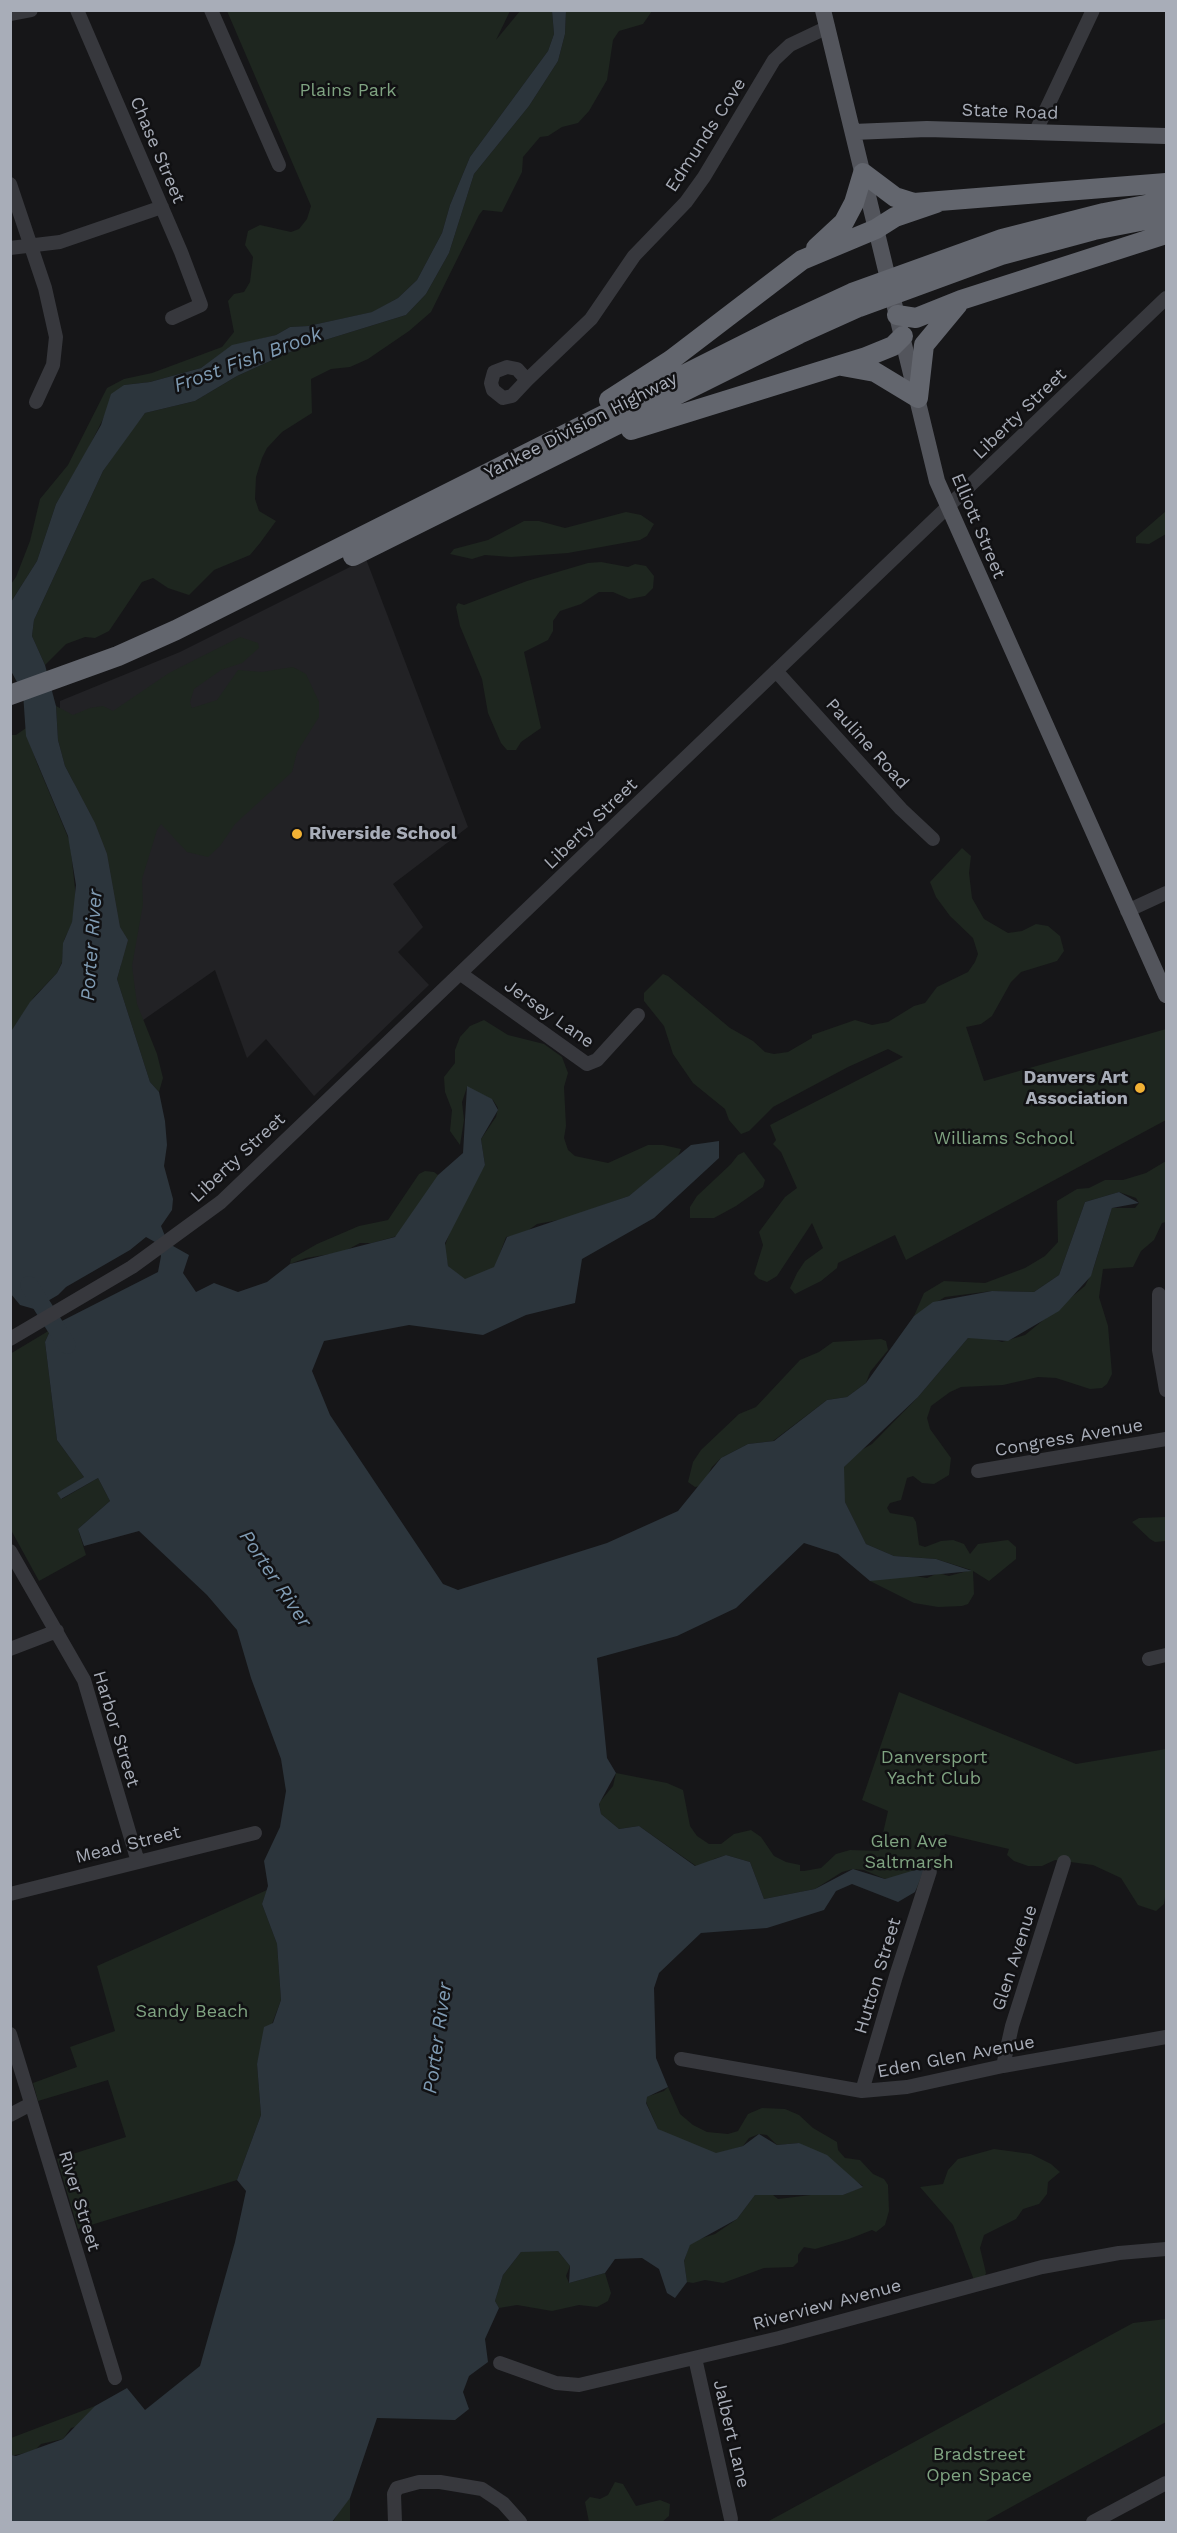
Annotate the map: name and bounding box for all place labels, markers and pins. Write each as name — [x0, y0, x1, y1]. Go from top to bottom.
place label: Riverside School — [309, 823, 457, 845]
marker: Riverside School — [290, 827, 304, 841]
place label: Danvers Art Association — [1024, 1067, 1128, 1110]
marker: Danvers Art Association — [1133, 1081, 1147, 1095]

